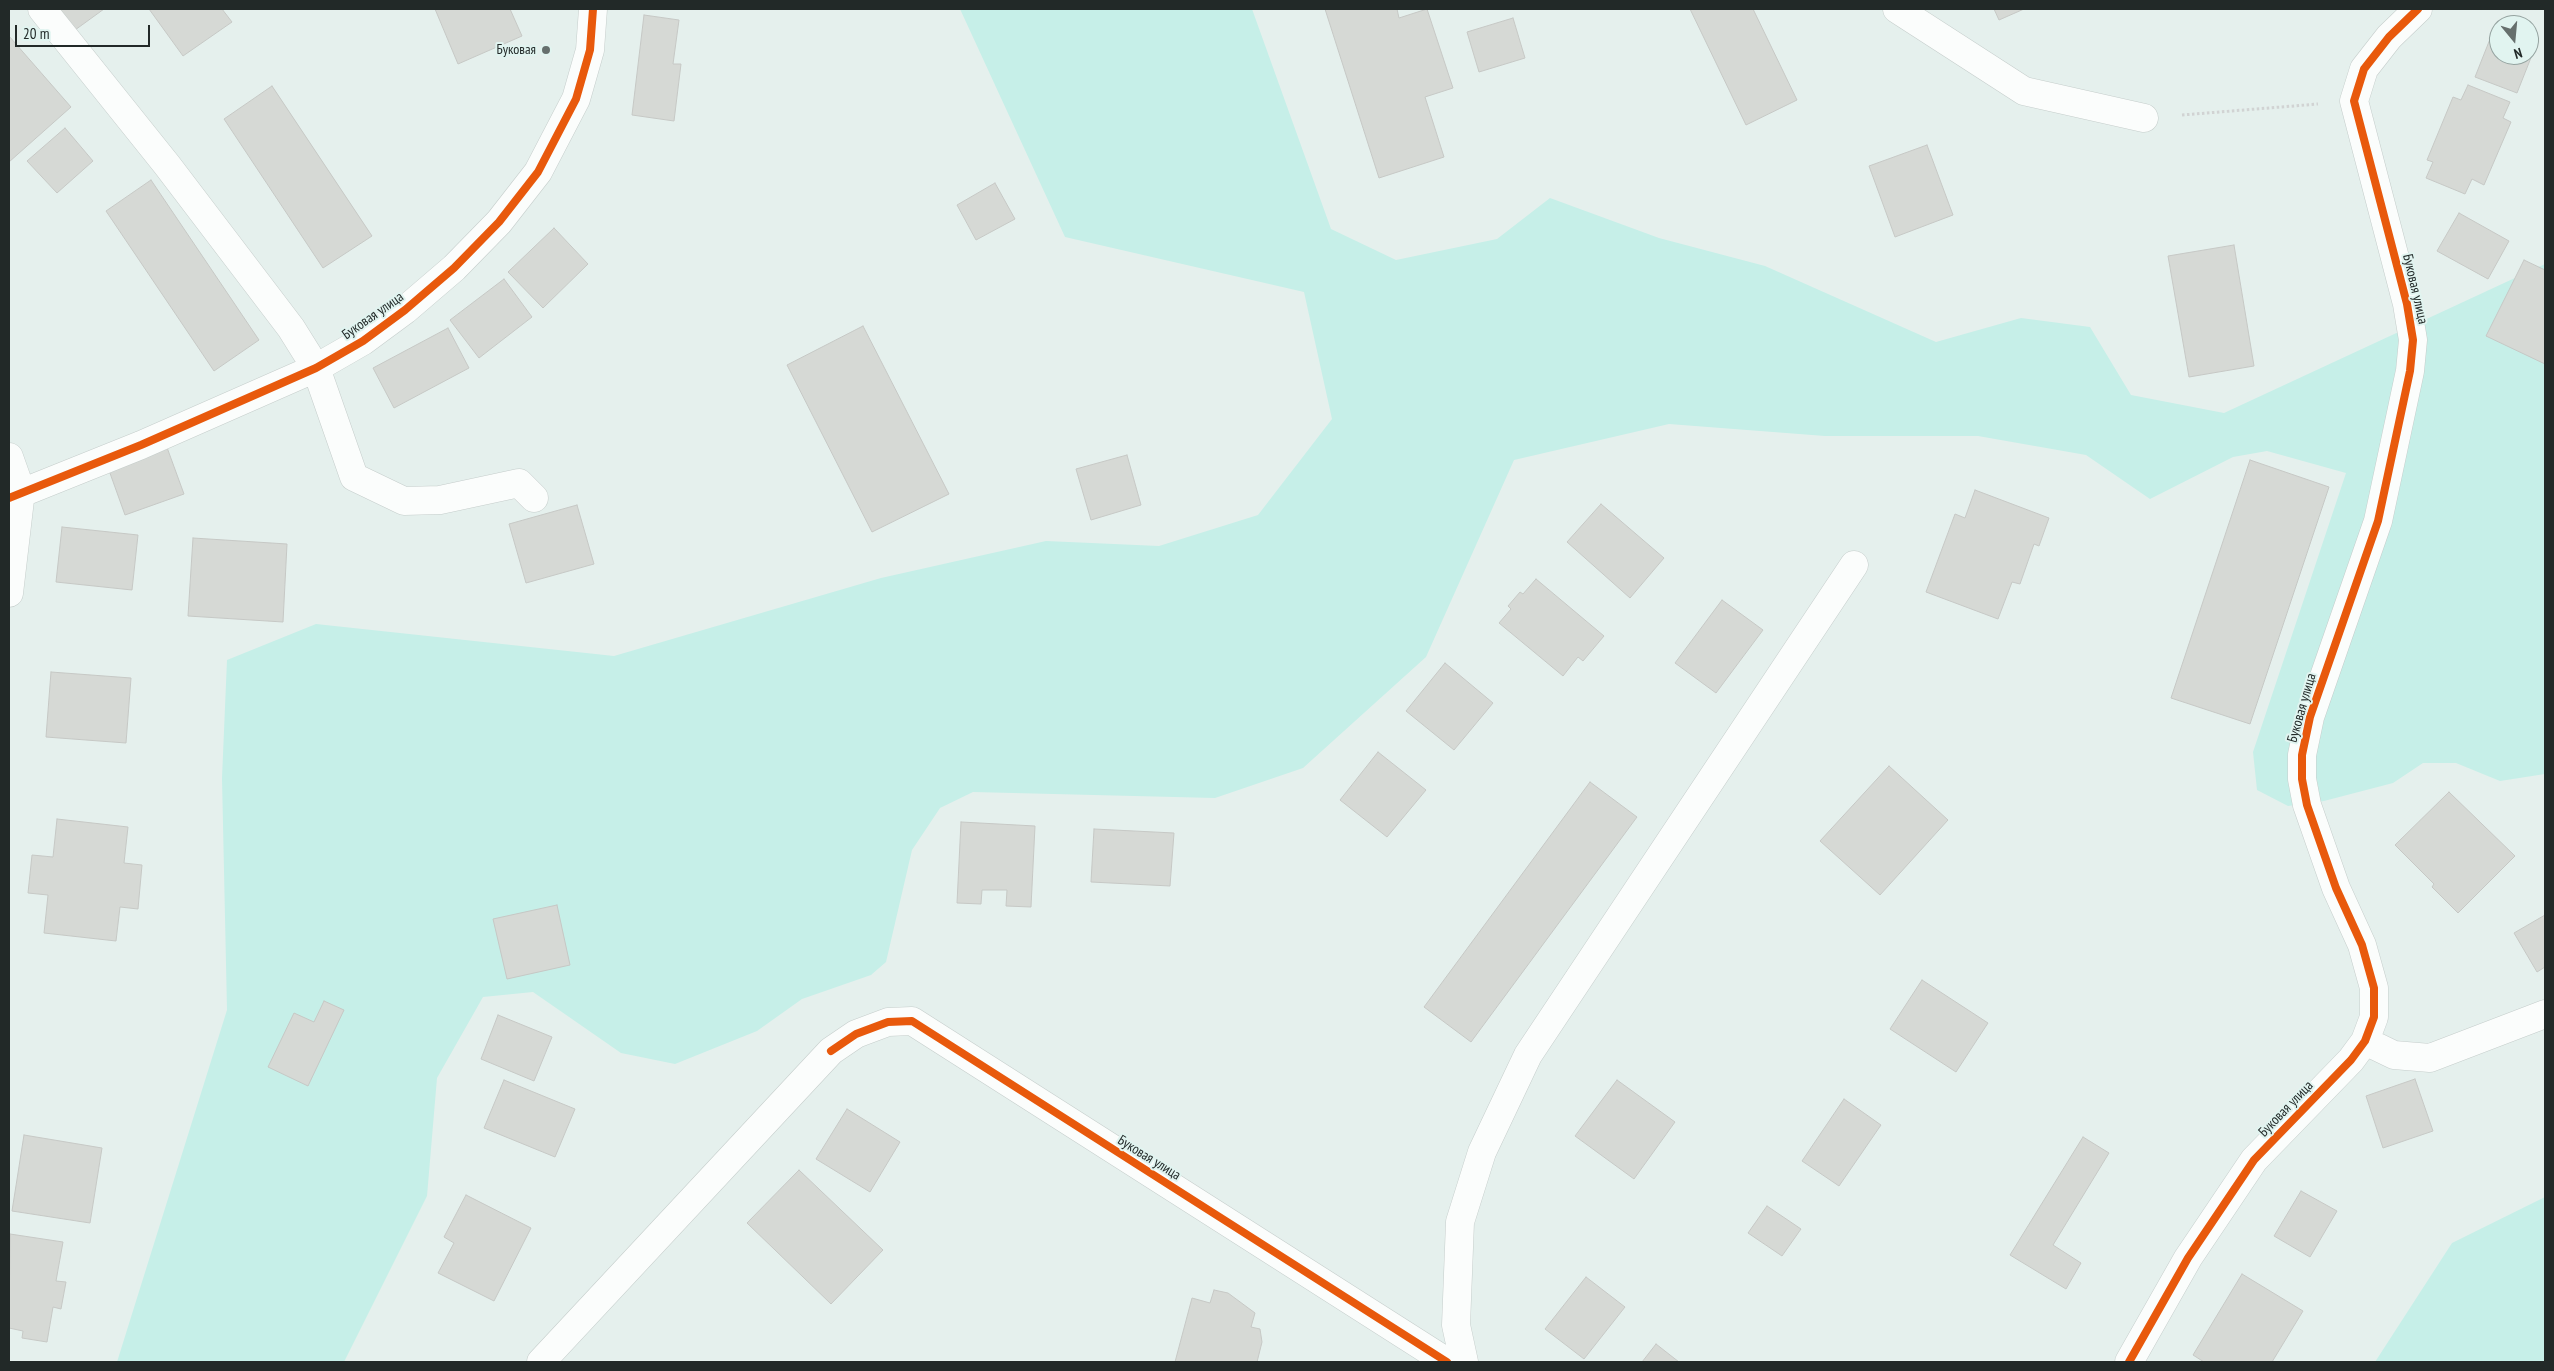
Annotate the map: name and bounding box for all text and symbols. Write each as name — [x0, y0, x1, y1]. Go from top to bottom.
scale bar — [18, 15, 152, 47]
north arrow — [2489, 15, 2539, 65]
text: 20 m — [23, 24, 49, 43]
place label: Буковая — [496, 42, 536, 58]
marker: Буковая — [540, 44, 552, 56]
text: N — [2512, 44, 2524, 63]
street label: Буковая улица — [2399, 252, 2431, 326]
street label: Буковая улица — [339, 289, 407, 343]
street label: Буковая улица — [2284, 671, 2320, 745]
street label: Буковая улица — [2255, 1078, 2317, 1140]
street label: Буковая улица — [1114, 1132, 1184, 1184]

